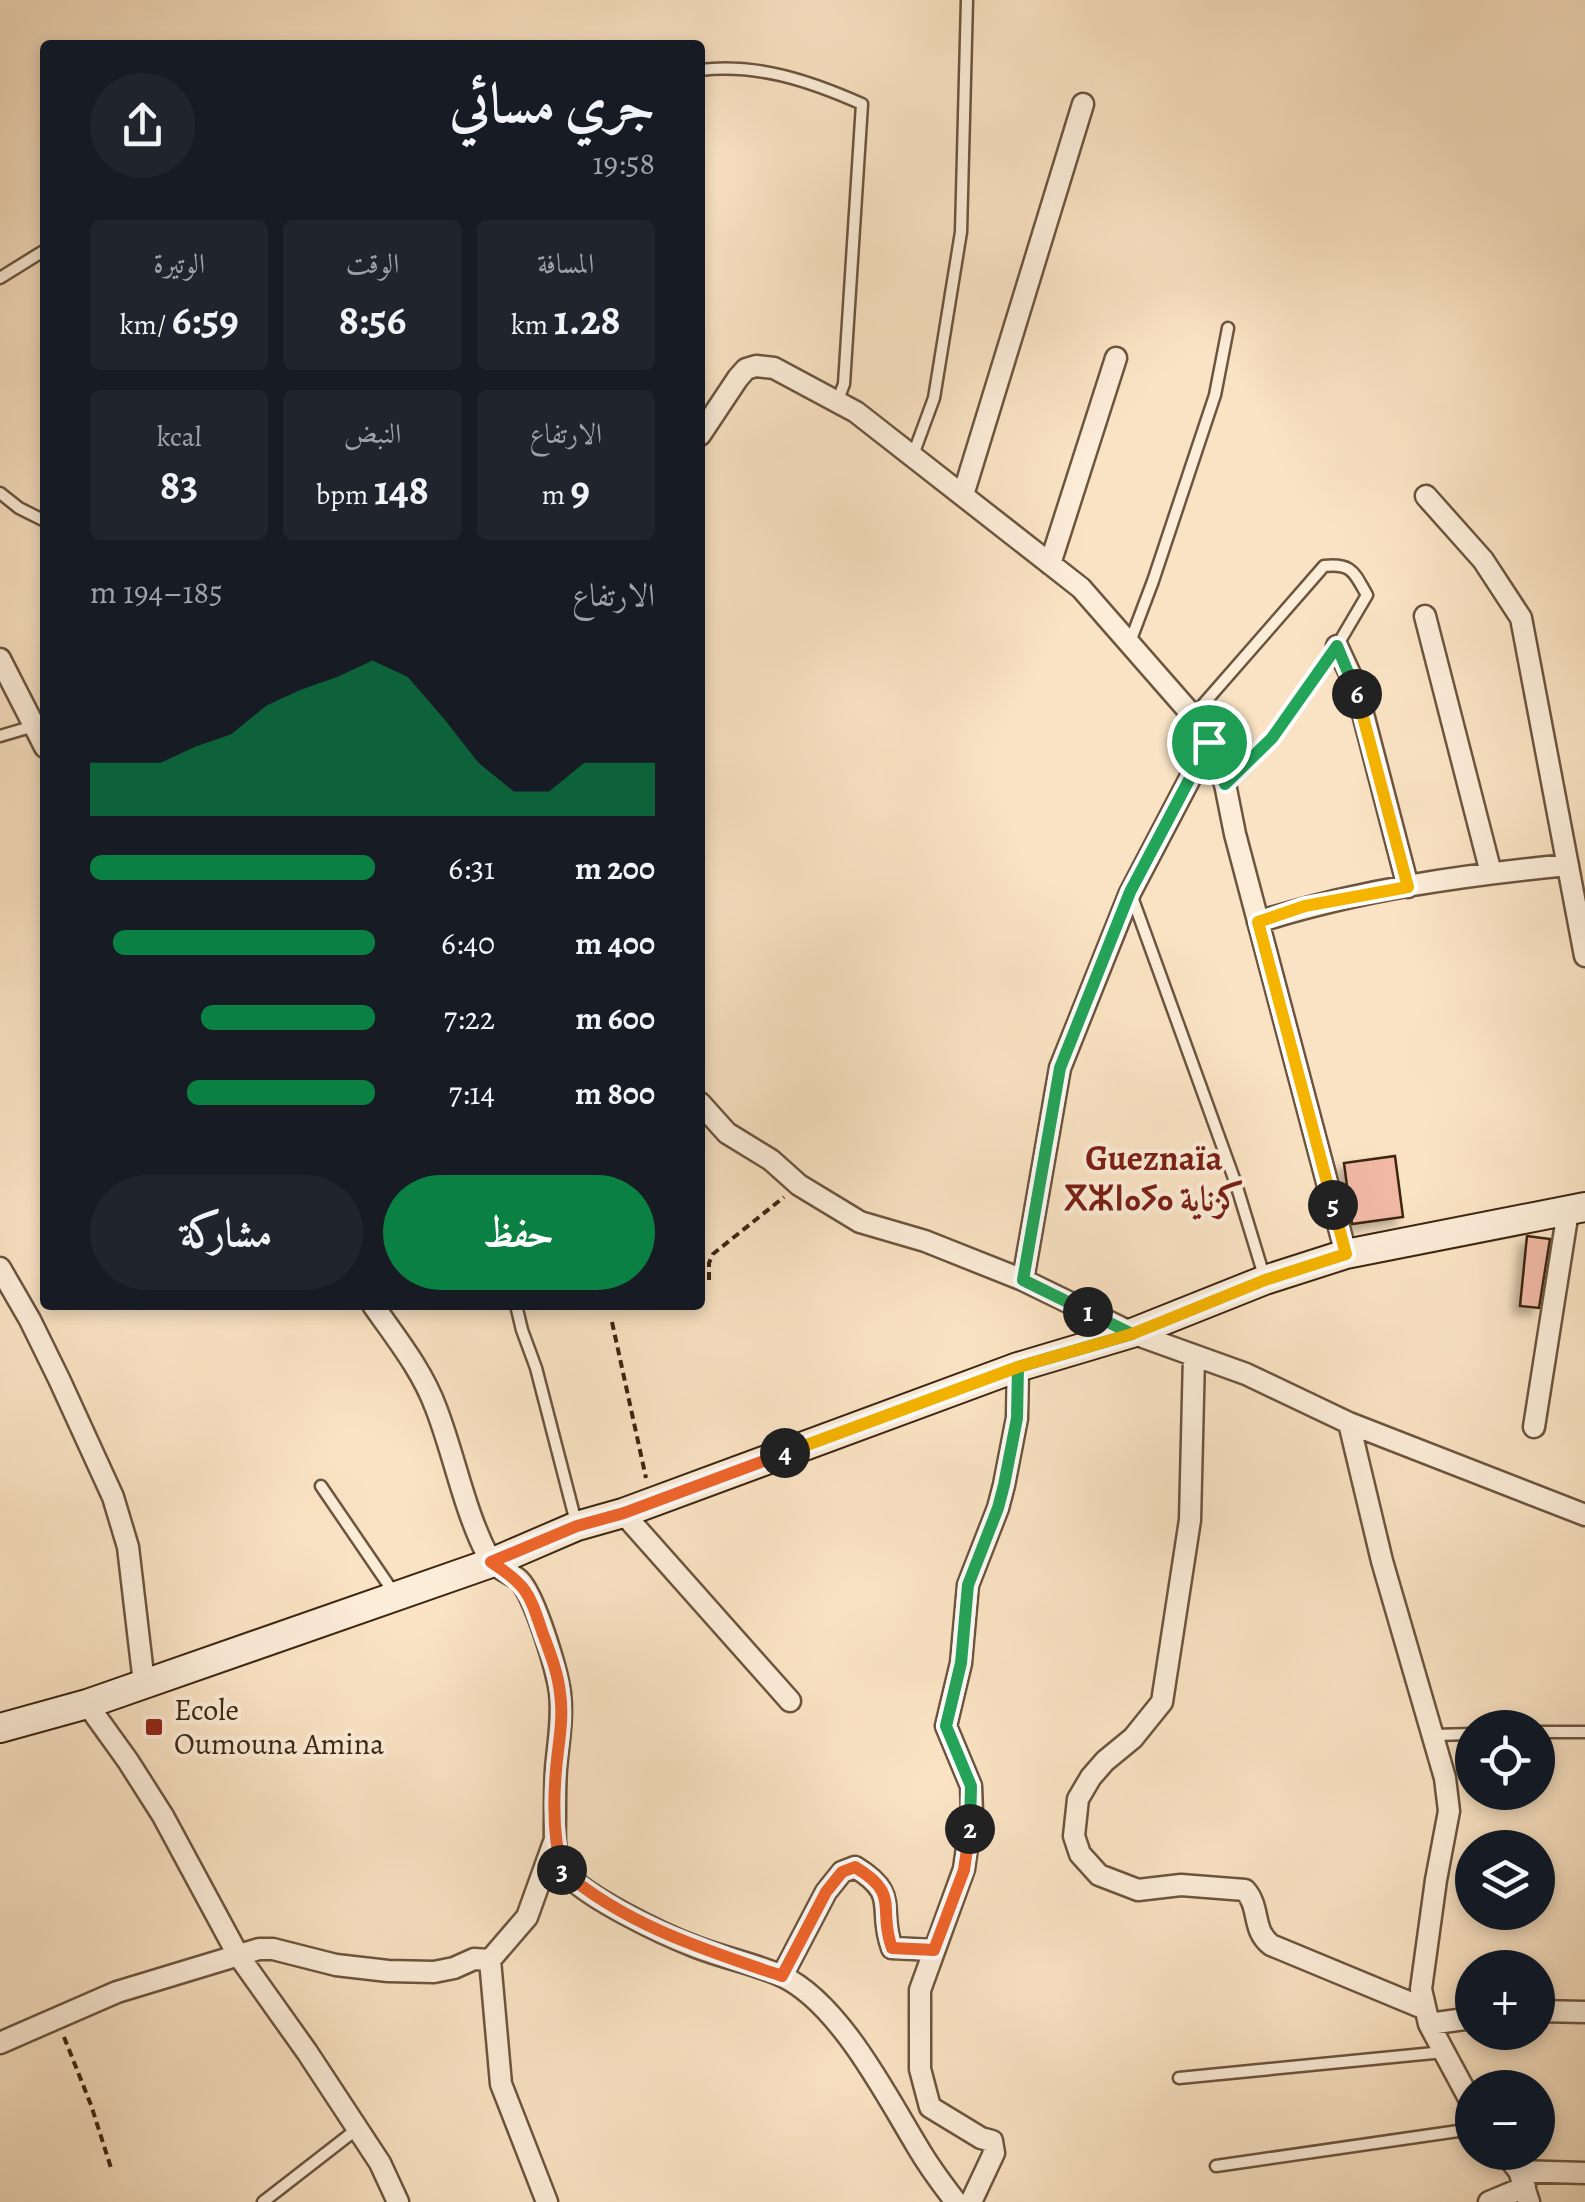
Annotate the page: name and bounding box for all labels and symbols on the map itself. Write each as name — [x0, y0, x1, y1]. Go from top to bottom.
pin: 6 — [1332, 669, 1382, 719]
pin — [1167, 700, 1252, 785]
district label: Gueznaïa ⴳⵣⵏⴰⵢⴰ كزناية — [1064, 1134, 1244, 1222]
pin: 5 — [1308, 1180, 1358, 1230]
pin: 1 — [1063, 1287, 1113, 1337]
pin: 4 — [760, 1428, 810, 1478]
place label: Ecole Oumouna Amina — [174, 1690, 384, 1764]
marker: Ecole Oumouna Amina — [143, 1716, 165, 1738]
pin: 2 — [945, 1804, 995, 1854]
pin: 3 — [537, 1845, 587, 1895]

